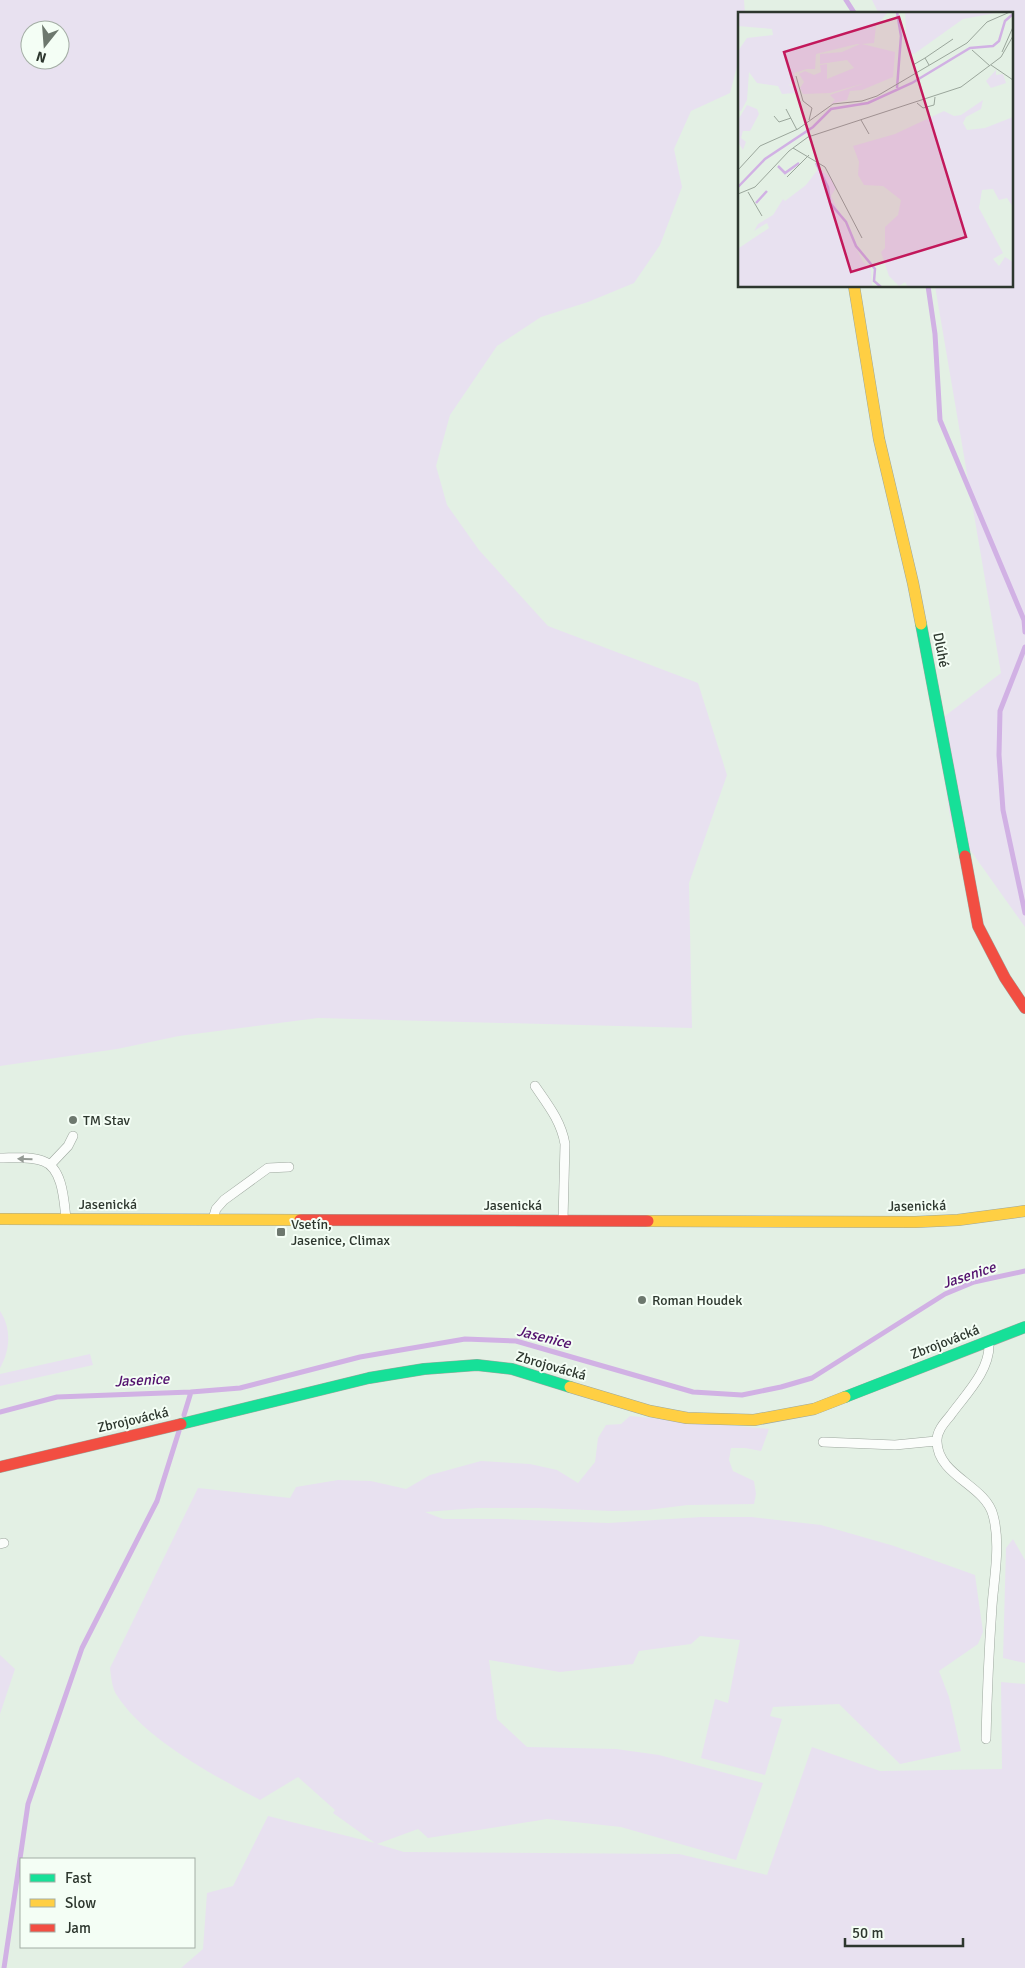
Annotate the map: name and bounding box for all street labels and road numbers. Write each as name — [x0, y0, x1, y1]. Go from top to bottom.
street label: Dlúhé — [929, 631, 953, 669]
street label: Jasenická — [79, 1196, 137, 1213]
street label: Jasenická — [484, 1197, 542, 1214]
street label: Jasenická — [888, 1197, 946, 1215]
street label: Zbrojovácká — [908, 1321, 982, 1363]
street label: Zbrojovácká — [514, 1348, 588, 1384]
street label: Zbrojovácká — [96, 1404, 170, 1436]

